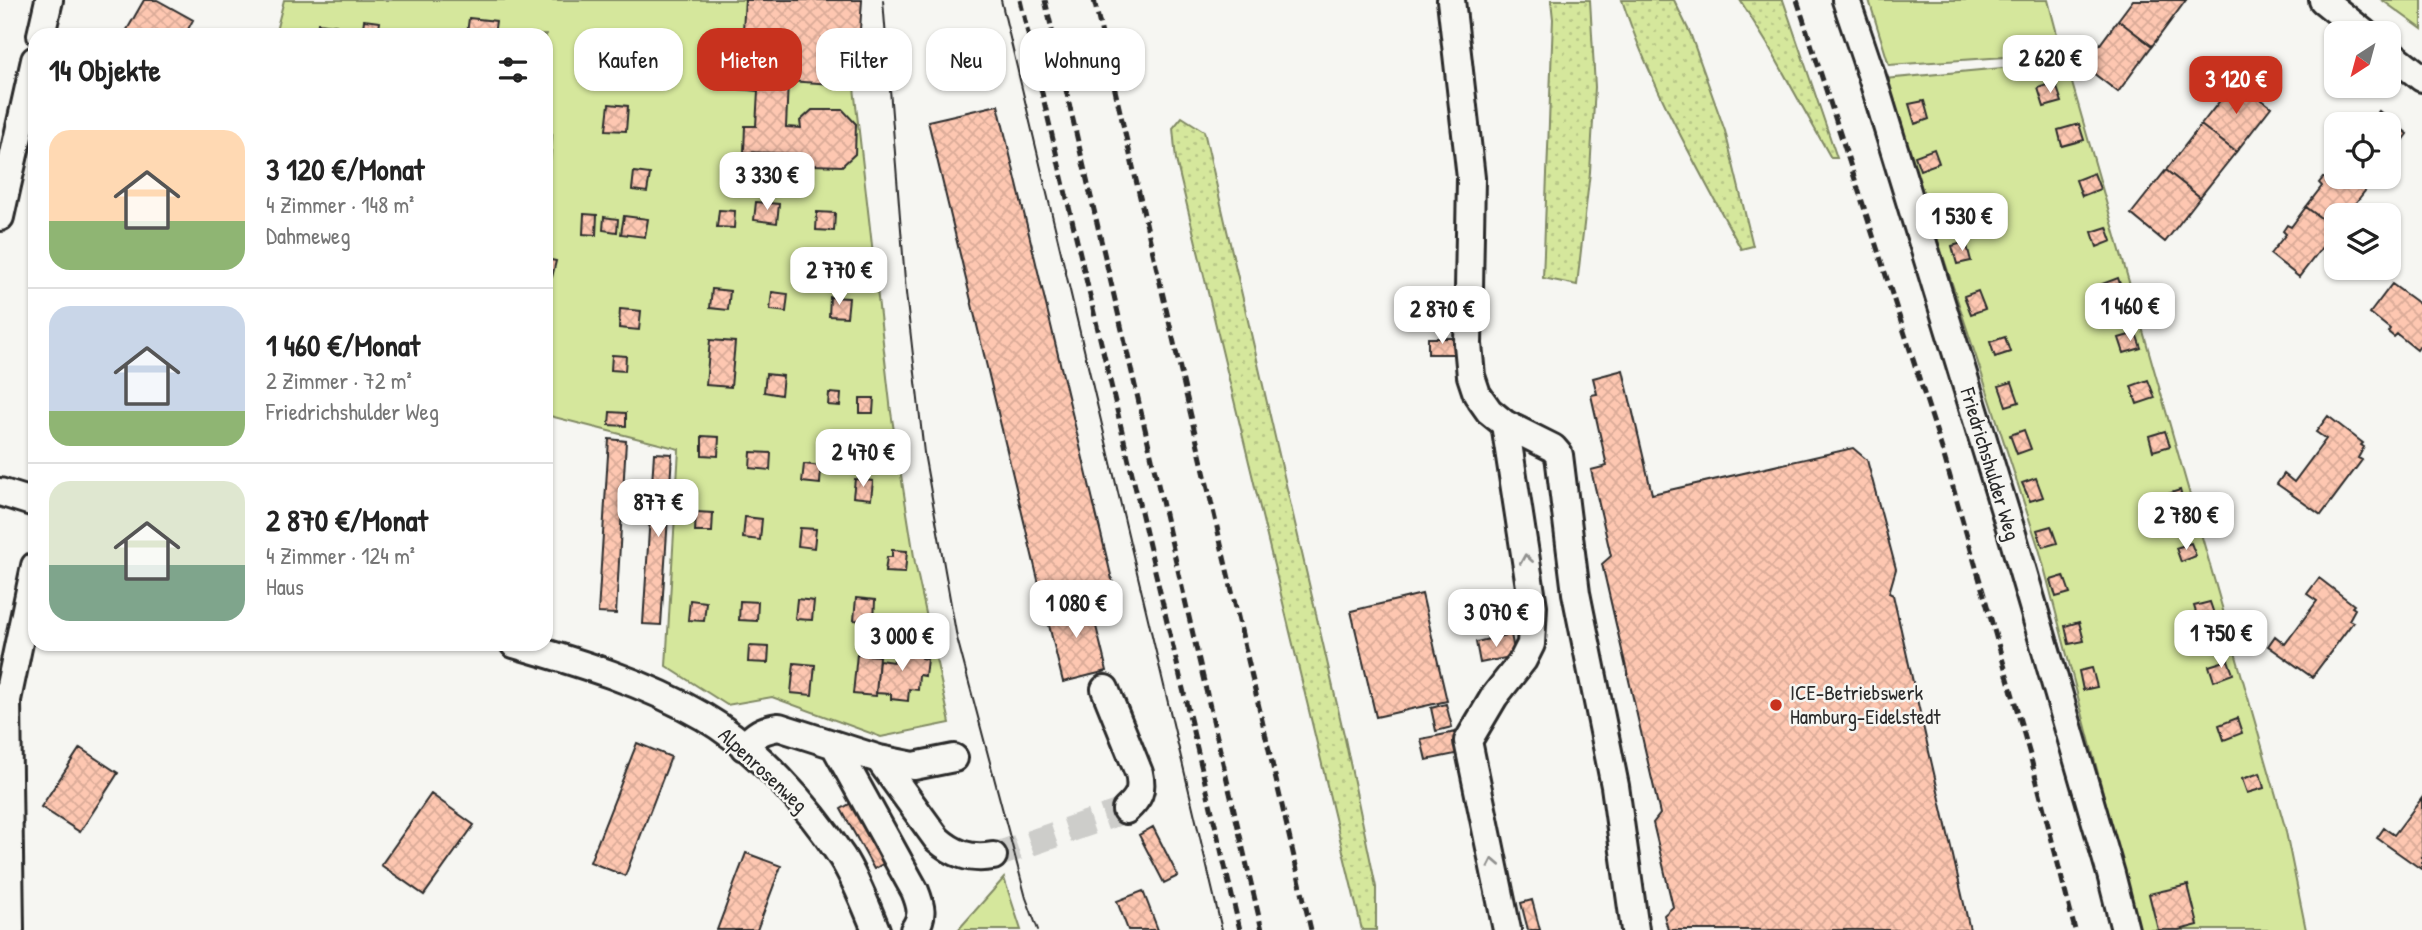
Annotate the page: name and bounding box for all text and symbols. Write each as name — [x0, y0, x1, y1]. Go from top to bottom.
north arrow — [2324, 21, 2401, 98]
map controls — [2324, 21, 2401, 280]
chip: Kaufen — [574, 28, 683, 91]
chip: Mieten — [697, 28, 802, 91]
chip: Filter — [816, 28, 912, 91]
chip: Neu — [926, 28, 1006, 91]
chip: Wohnung — [1020, 28, 1145, 91]
pin: 2 620 € — [1985, 36, 2115, 95]
text: 2 620 € — [2019, 42, 2081, 73]
text: 14 Objekte — [49, 50, 161, 90]
icon: filters — [494, 51, 532, 89]
pin: 3 120 € — [2171, 57, 2301, 116]
text: 3 120 € — [2205, 63, 2267, 94]
button: locate — [2324, 112, 2401, 189]
text: 3 120 €/Monat — [266, 149, 424, 189]
pin: 3 330 € — [702, 152, 832, 212]
icon: home — [105, 158, 189, 242]
text: 3 330 € — [736, 159, 798, 190]
text: 4 Zimmer · 148 m² — [266, 189, 414, 220]
pin: 1 530 € — [1897, 194, 2027, 253]
text: 1 530 € — [1932, 200, 1992, 231]
button: layers — [2324, 203, 2401, 280]
text: Dahmeweg — [266, 220, 350, 251]
pin: 2 770 € — [774, 247, 904, 307]
text: 2 770 € — [806, 254, 872, 285]
pin: 1 460 € — [2065, 284, 2195, 343]
pin: 2 870 € — [1377, 286, 1507, 346]
text: 1 460 € — [2101, 290, 2159, 321]
text: 2 870 € — [1410, 293, 1474, 324]
text: 1 460 €/Monat — [266, 325, 420, 365]
icon: home — [105, 334, 189, 418]
text: 2 Zimmer · 72 m² — [266, 365, 412, 396]
street label: Friedrichshulder Weg — [1953, 383, 2027, 544]
text: Friedrichshulder Weg — [266, 396, 439, 427]
pin: 2 470 € — [798, 430, 928, 489]
text: 2 470 € — [832, 436, 894, 467]
pin: 877 € — [609, 480, 707, 539]
text: 877 € — [633, 486, 683, 517]
pin: 2 780 € — [2121, 492, 2251, 552]
text: 2 780 € — [2154, 499, 2218, 530]
text: 2 870 €/Monat — [266, 500, 428, 540]
icon: home — [105, 509, 189, 593]
text: 4 Zimmer · 124 m² — [266, 540, 415, 571]
one-way arrow — [1518, 554, 1533, 565]
text: Haus — [266, 571, 304, 602]
pin: 1 080 € — [1011, 580, 1141, 640]
text: 1 080 € — [1046, 587, 1106, 618]
pin: 3 070 € — [1431, 590, 1561, 649]
text: 3 070 € — [1464, 596, 1528, 627]
pin: 1 750 € — [2156, 610, 2286, 670]
pin: 3 000 € — [837, 614, 967, 673]
text: 1 750 € — [2190, 617, 2252, 648]
text: 3 000 € — [871, 620, 933, 651]
place label: ICE-Betriebswerk Hamburg-Eidelstedt — [1790, 678, 1941, 731]
marker: ICE-Betriebswerk Hamburg-Eidelstedt — [1768, 697, 1784, 713]
street label: Alpenrosenweg — [712, 721, 814, 819]
one-way arrow — [1486, 857, 1501, 869]

